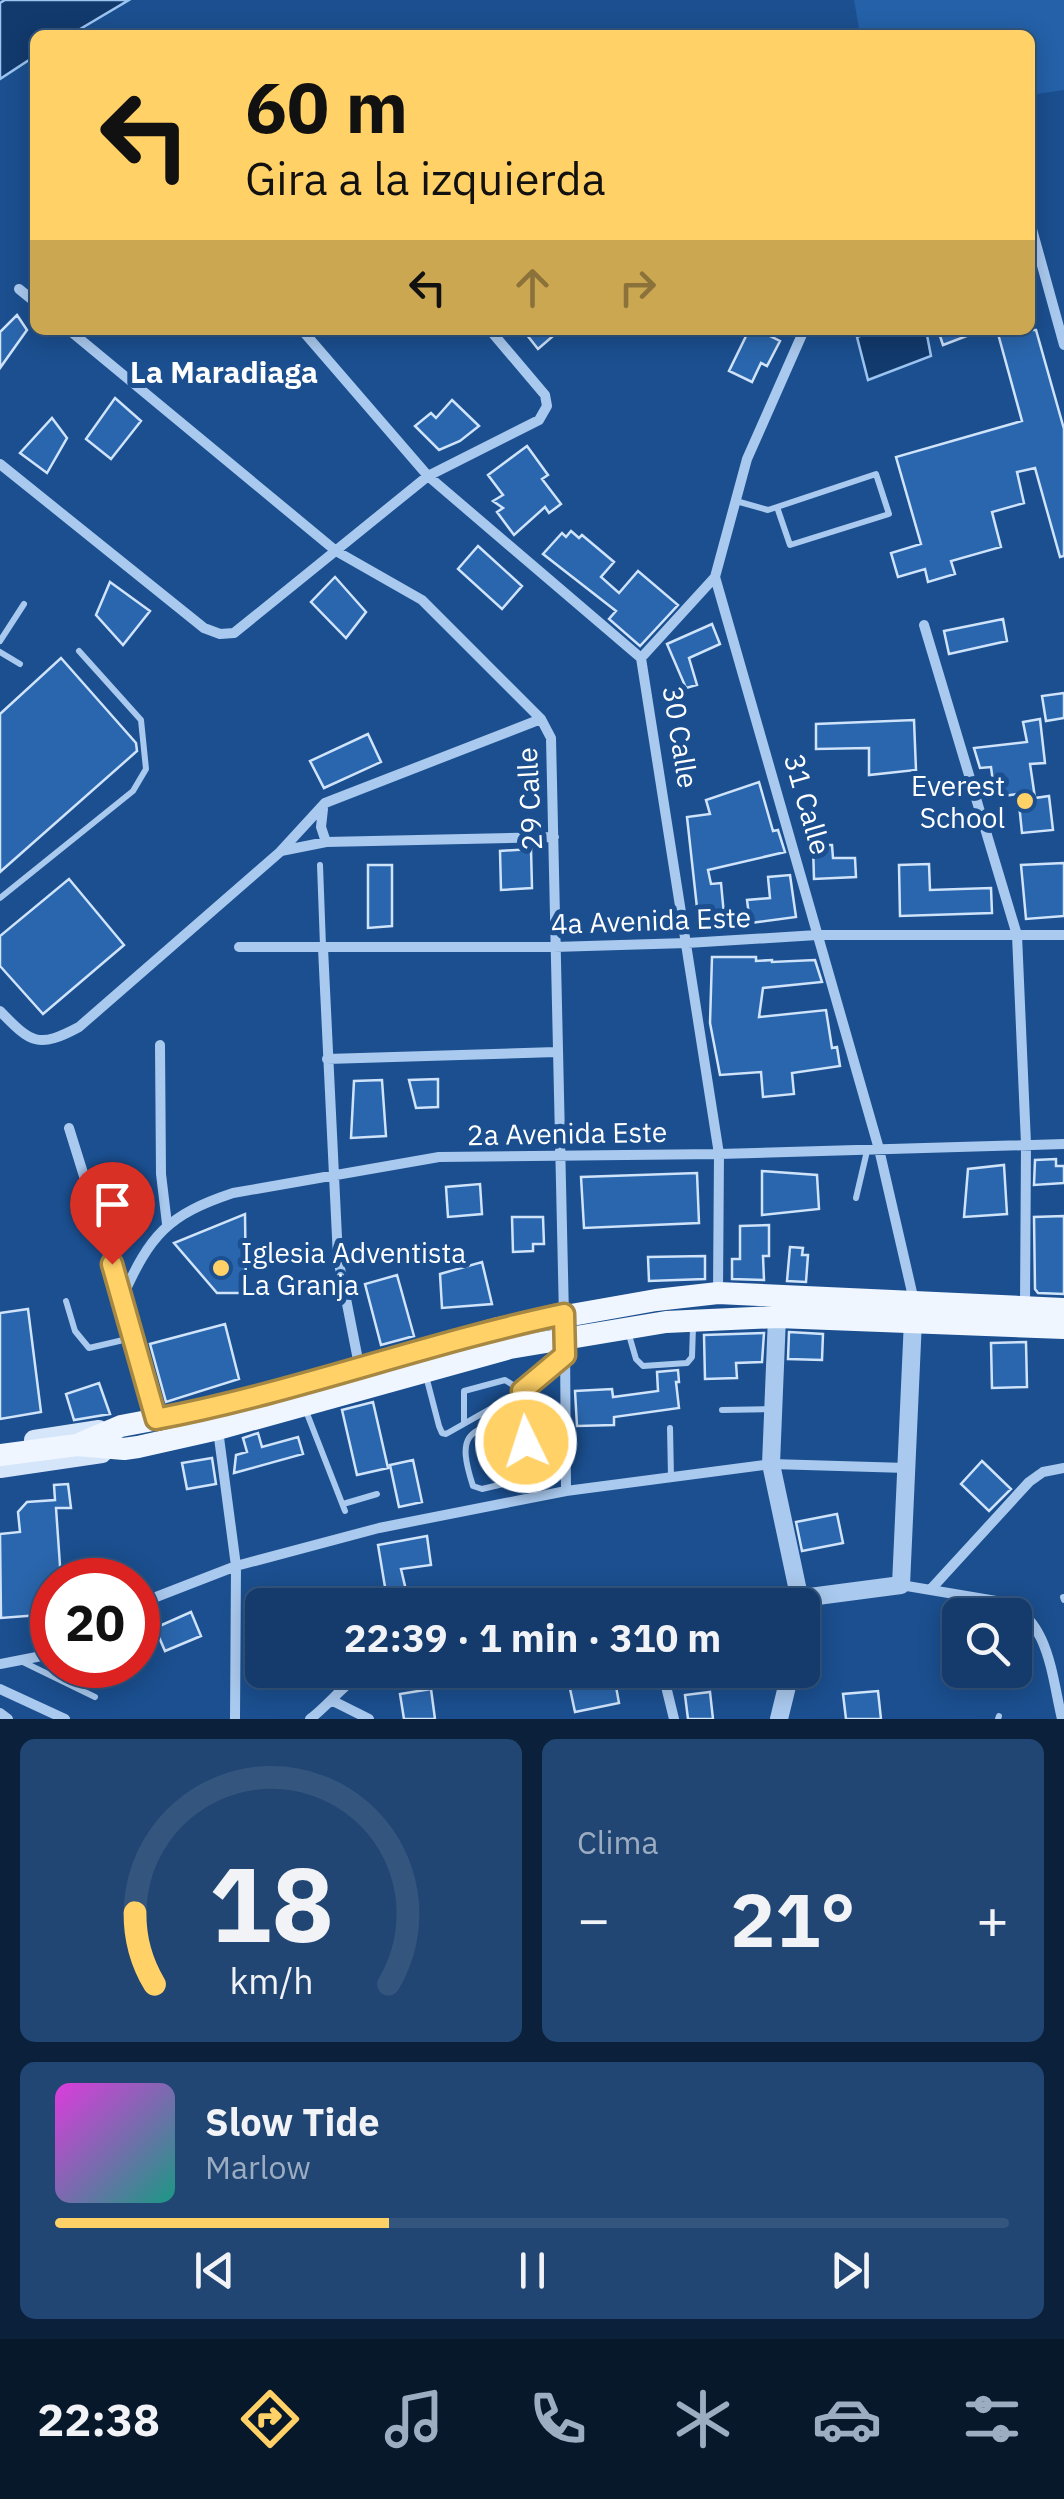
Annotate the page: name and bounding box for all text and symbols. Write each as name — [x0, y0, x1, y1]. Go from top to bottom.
text: 60 m — [245, 61, 408, 152]
icon: left — [80, 70, 210, 200]
text: Gira a la izquierda — [245, 149, 606, 207]
icon: left — [400, 260, 455, 315]
icon: ahead — [505, 260, 560, 315]
icon: right — [610, 260, 665, 315]
district label: La Maradiaga — [130, 352, 318, 391]
street label: 30 Calle — [655, 683, 707, 791]
street label: 29 Calle — [508, 747, 550, 851]
street label: 31 Calle — [776, 749, 840, 859]
place label: Everest School — [911, 767, 1005, 836]
marker: Everest School — [1014, 790, 1036, 812]
street label: 4a Avenida Este — [550, 898, 752, 942]
street label: 2a Avenida Este — [467, 1113, 667, 1153]
pin — [70, 1162, 155, 1265]
icon: arrive — [85, 1177, 140, 1232]
place label: Iglesia Adventista La Granja — [241, 1234, 466, 1303]
marker: Iglesia Adventista La Granja — [210, 1257, 232, 1279]
position arrow — [474, 1390, 578, 1494]
speed limit sign: 20 — [30, 1558, 160, 1688]
map controls — [942, 1598, 1032, 1688]
button: search — [942, 1598, 1032, 1688]
text: 22:39 · 1 min · 310 m — [344, 1613, 721, 1662]
text: Clima — [577, 1821, 659, 1863]
text: 18 — [209, 1835, 333, 1971]
text: 21° — [730, 1870, 856, 1968]
text: − — [577, 1883, 610, 1954]
text: + — [976, 1883, 1009, 1954]
text: km/h — [229, 1957, 313, 2004]
text: Slow Tide — [205, 2097, 380, 2146]
text: Marlow — [205, 2146, 311, 2188]
icon: previous — [187, 2243, 242, 2298]
icon: pause — [505, 2243, 560, 2298]
icon: next — [823, 2243, 878, 2298]
icon: directions — [235, 2384, 305, 2454]
icon: music — [379, 2384, 449, 2454]
icon: phone — [523, 2384, 593, 2454]
icon: climate — [668, 2384, 738, 2454]
icon: car — [812, 2384, 882, 2454]
icon: filters — [957, 2384, 1027, 2454]
text: 22:38 — [37, 2390, 160, 2448]

